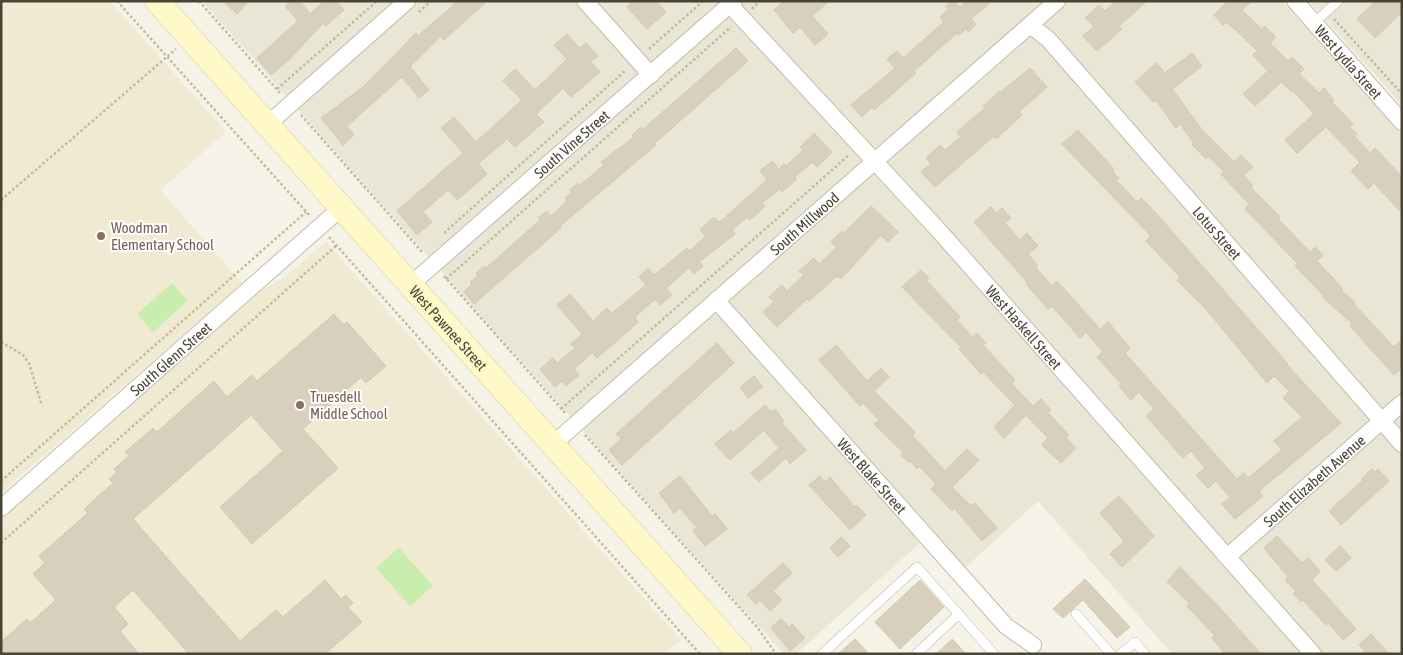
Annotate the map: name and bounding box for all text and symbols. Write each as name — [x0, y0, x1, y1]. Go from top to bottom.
street label: West Lydia Street — [1312, 21, 1386, 102]
street label: South Vine Street — [530, 106, 612, 181]
street label: South Millwood — [767, 188, 842, 258]
street label: Lotus Street — [1190, 203, 1245, 263]
place label: Woodman Elementary School — [111, 219, 214, 253]
marker: Woodman Elementary School — [95, 230, 107, 242]
street label: West Pawnee Street — [406, 282, 491, 374]
street label: West Haskell Street — [983, 282, 1065, 372]
street label: South Glenn Street — [126, 318, 215, 399]
place label: Truesdell Middle School — [310, 388, 388, 422]
marker: Truesdell Middle School — [294, 399, 306, 411]
street label: South Elizabeth Avenue — [1260, 431, 1369, 530]
street label: West Blake Street — [834, 434, 910, 517]

